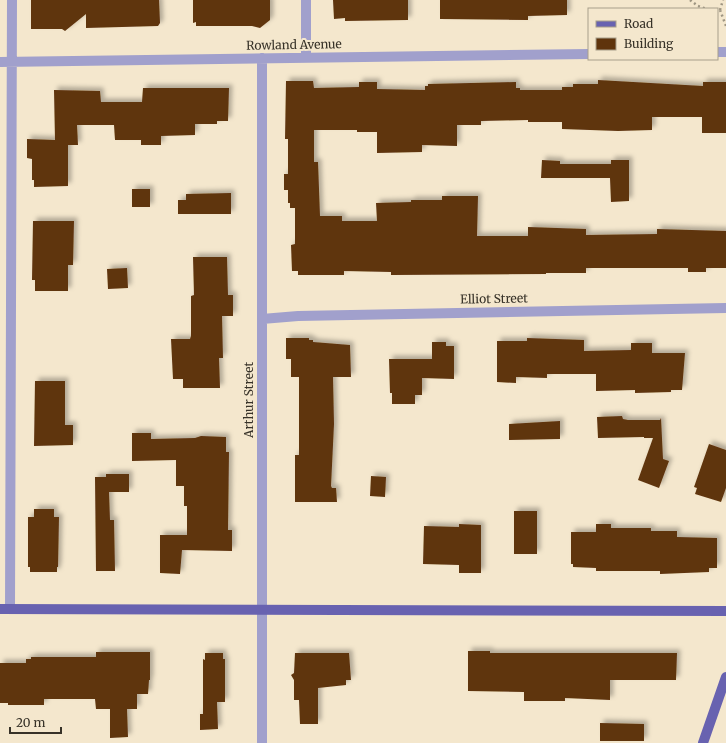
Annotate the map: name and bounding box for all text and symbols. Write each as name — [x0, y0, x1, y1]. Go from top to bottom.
legend — [588, 8, 718, 60]
text: Road — [624, 16, 653, 31]
street label: Rowland Avenue — [246, 36, 342, 53]
text: Building — [624, 36, 674, 51]
street label: Elliot Street — [460, 290, 528, 307]
street label: Arthur Street — [241, 362, 256, 439]
scale bar — [10, 709, 61, 735]
text: 20 m — [16, 715, 45, 730]

